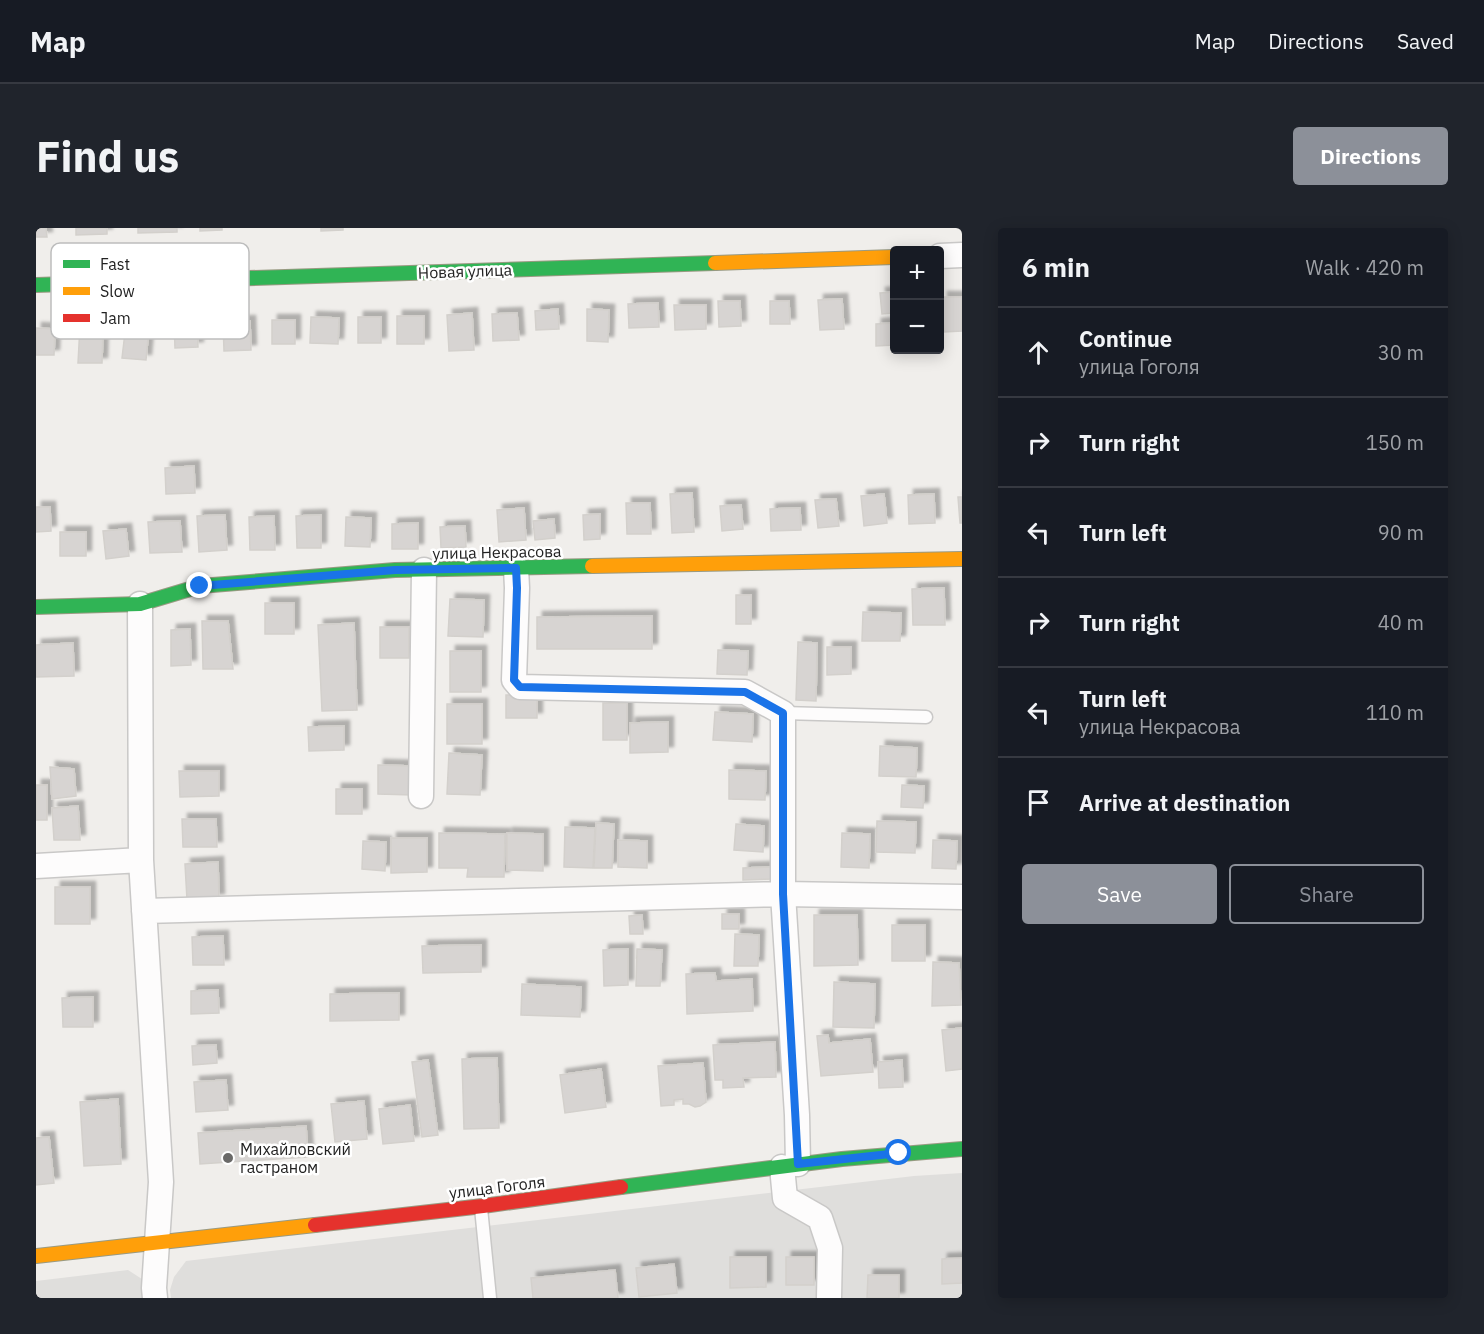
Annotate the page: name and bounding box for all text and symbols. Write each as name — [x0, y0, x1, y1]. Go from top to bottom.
text: Map — [30, 23, 86, 60]
text: Map — [1195, 27, 1235, 55]
text: Directions — [1268, 27, 1364, 55]
text: Saved — [1397, 27, 1454, 55]
button: Directions — [1293, 127, 1448, 185]
text: Find us — [36, 129, 179, 184]
legend — [51, 243, 249, 339]
map controls — [890, 246, 944, 354]
button: + — [890, 246, 944, 300]
text: 6 min — [1022, 250, 1090, 284]
text: Fast — [100, 254, 130, 274]
text: Walk · 420 m — [1306, 254, 1424, 281]
street label: Новая улица — [418, 259, 513, 283]
text: Slow — [100, 281, 135, 301]
button: − — [890, 300, 944, 354]
text: Jam — [100, 308, 131, 328]
text: Continue — [1079, 324, 1172, 353]
icon: ahead — [1022, 336, 1055, 369]
text: 30 m — [1378, 339, 1424, 366]
text: улица Гоголя — [1079, 353, 1200, 380]
icon: right — [1022, 426, 1055, 459]
text: Turn right — [1079, 428, 1180, 457]
text: 150 m — [1366, 429, 1424, 456]
icon: left — [1022, 516, 1055, 549]
text: Turn left — [1079, 518, 1167, 547]
text: 90 m — [1378, 519, 1424, 546]
street label: улица Некрасова — [432, 541, 562, 563]
route end — [186, 572, 212, 598]
icon: right — [1022, 606, 1055, 639]
text: Turn right — [1079, 608, 1180, 637]
text: 40 m — [1378, 609, 1424, 636]
text: Turn left — [1079, 684, 1167, 713]
icon: left — [1022, 696, 1055, 729]
text: 110 m — [1366, 699, 1424, 726]
text: улица Некрасова — [1079, 713, 1240, 740]
icon: arrive — [1022, 786, 1055, 819]
text: Arrive at destination — [1079, 788, 1290, 817]
button: Save — [1022, 864, 1217, 924]
button: Share — [1229, 864, 1424, 924]
place label: Михайловский гастраном — [240, 1139, 351, 1177]
route start — [885, 1139, 911, 1165]
marker: Михайловский гастраном — [221, 1151, 235, 1165]
street label: улица Гоголя — [448, 1171, 546, 1203]

